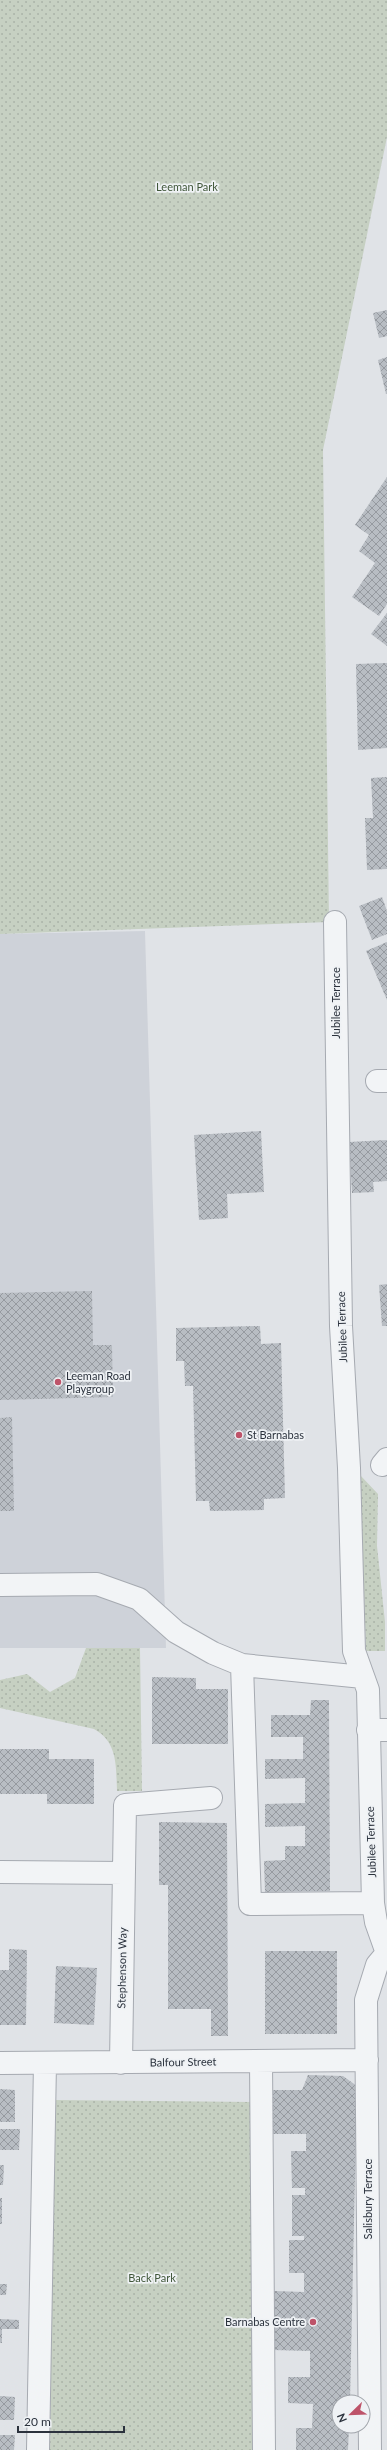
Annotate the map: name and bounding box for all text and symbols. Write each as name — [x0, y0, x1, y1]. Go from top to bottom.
park label: Leeman Park — [156, 180, 218, 193]
street label: Jubilee Terrace — [329, 967, 342, 1039]
street label: Jubilee Terrace — [334, 1291, 349, 1363]
place label: Leeman Road Playgroup — [66, 1369, 131, 1395]
marker: Leeman Road Playgroup — [53, 1377, 63, 1387]
place label: St Barnabas — [247, 1428, 304, 1441]
marker: St Barnabas — [234, 1430, 244, 1440]
street label: Jubilee Terrace — [363, 1806, 378, 1878]
street label: Stephenson Way — [114, 1927, 129, 2009]
street label: Balfour Street — [150, 2054, 216, 2069]
street label: Salisbury Terrace — [361, 2158, 374, 2239]
park label: Back Park — [128, 2271, 176, 2284]
place label: Barnabas Centre — [225, 2315, 305, 2328]
marker: Barnabas Centre — [308, 2317, 318, 2327]
north arrow — [331, 2394, 371, 2434]
scale bar — [18, 2408, 124, 2434]
text: N — [334, 2412, 349, 2425]
text: 20 m — [24, 2414, 51, 2429]

